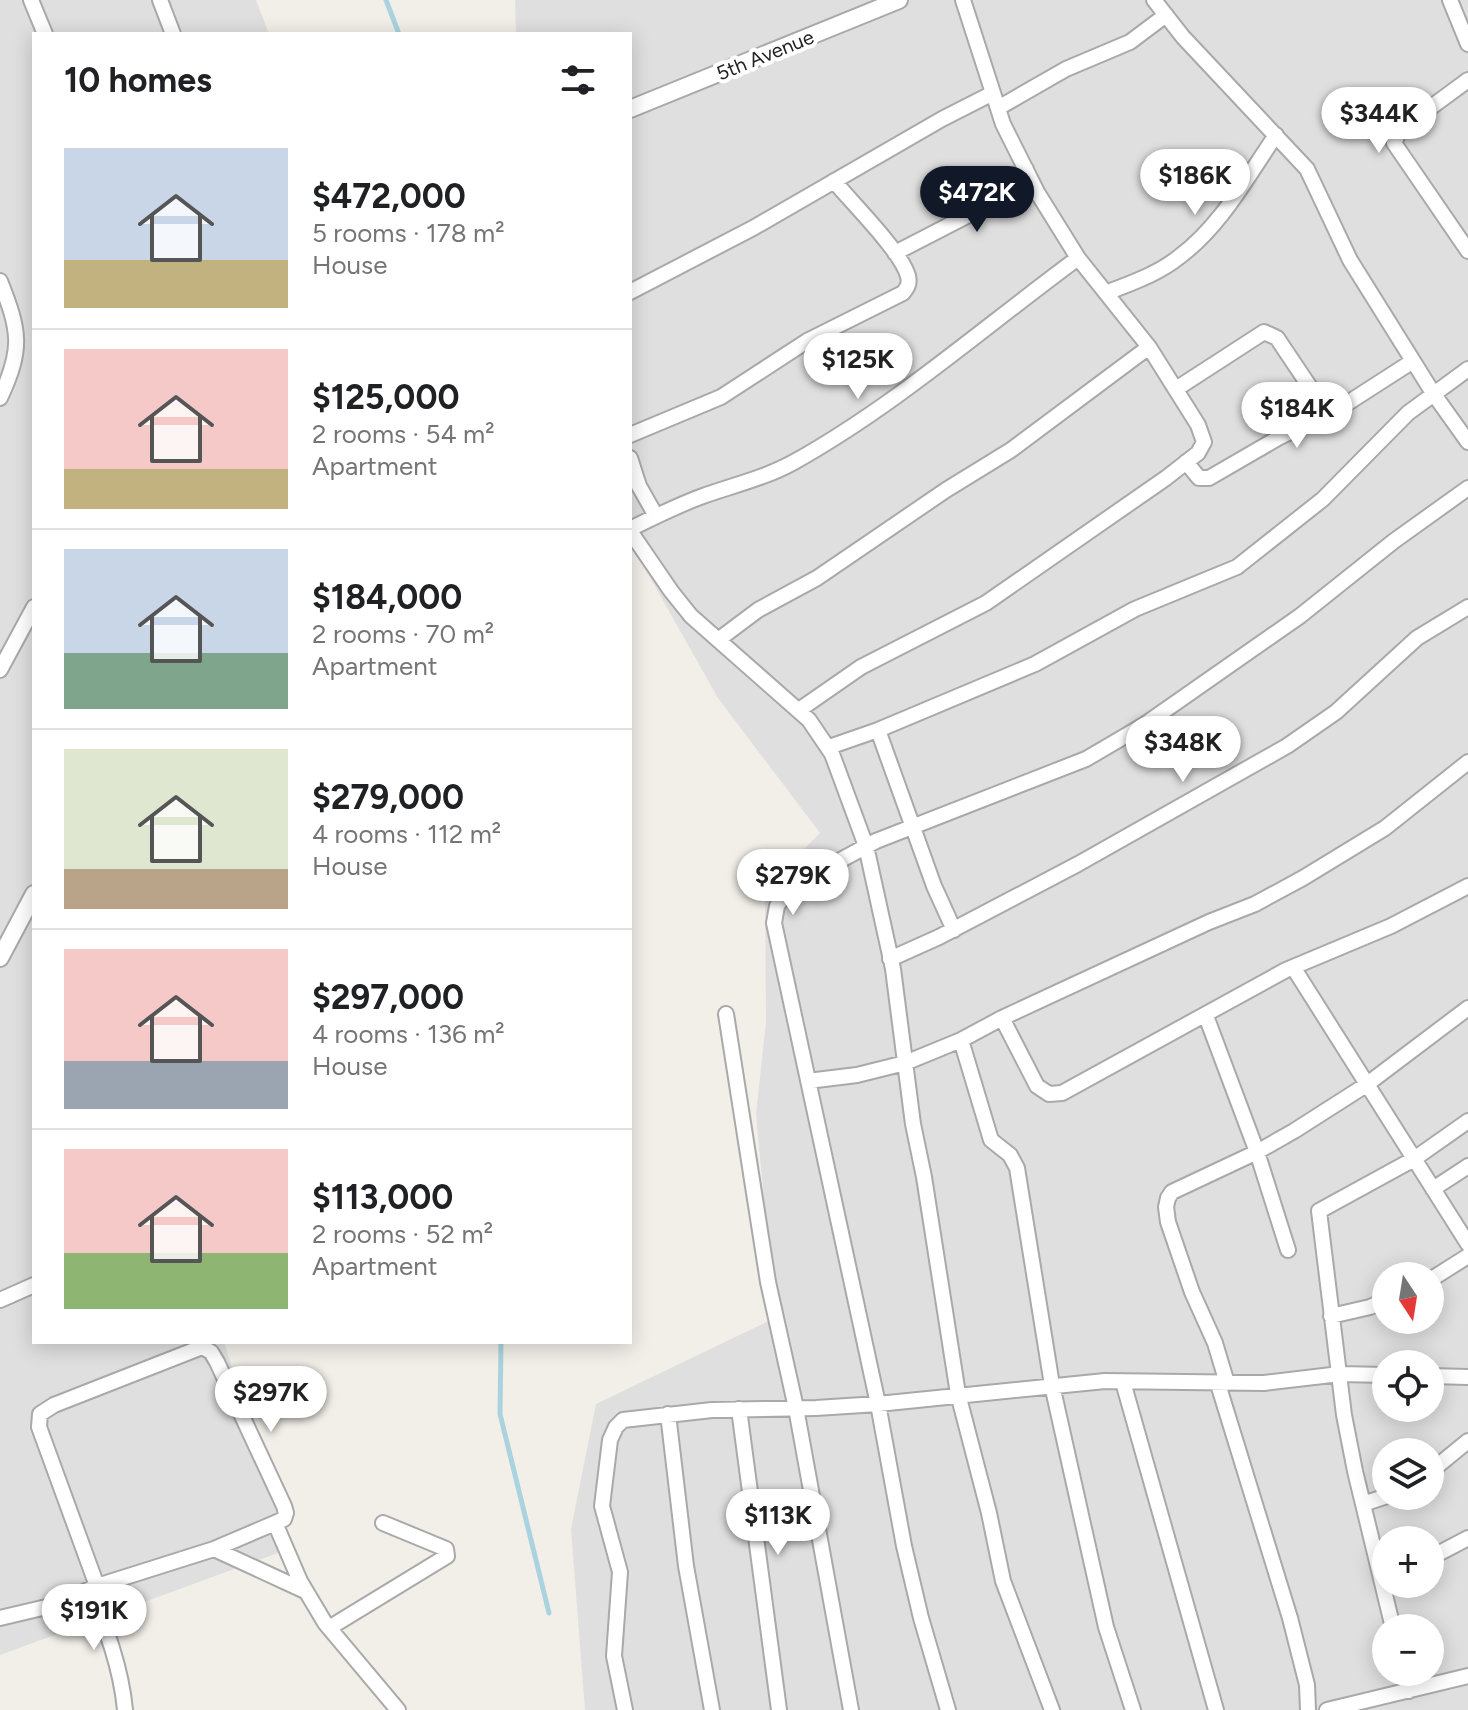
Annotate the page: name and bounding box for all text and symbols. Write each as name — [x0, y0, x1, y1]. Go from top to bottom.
street label: 5th Avenue — [713, 25, 817, 85]
icon: filters — [556, 58, 600, 102]
text: 10 homes — [64, 60, 212, 101]
pin: $344K — [1323, 87, 1435, 155]
text: $344K — [1339, 97, 1419, 129]
pin: $186K — [1139, 149, 1251, 217]
text: $186K — [1158, 159, 1232, 191]
pin: $472K — [921, 166, 1033, 234]
text: $472,000 — [312, 176, 466, 217]
text: $472K — [938, 176, 1016, 208]
icon: home — [128, 180, 224, 276]
text: 5 rooms · 178 m² — [312, 217, 505, 249]
text: House — [312, 249, 387, 281]
pin: $125K — [802, 333, 914, 401]
text: $125K — [822, 343, 894, 375]
text: $125,000 — [312, 377, 459, 418]
icon: home — [128, 381, 224, 477]
pin: $184K — [1241, 382, 1353, 450]
text: $184K — [1259, 392, 1335, 424]
text: 2 rooms · 54 m² — [312, 418, 495, 450]
text: Apartment — [312, 450, 438, 482]
text: $184,000 — [312, 577, 462, 618]
icon: home — [128, 581, 224, 677]
text: 2 rooms · 70 m² — [312, 618, 494, 650]
text: Apartment — [312, 650, 438, 682]
pin: $348K — [1127, 716, 1239, 784]
text: $348K — [1144, 726, 1222, 758]
text: $279,000 — [312, 777, 464, 818]
icon: home — [128, 781, 224, 877]
text: 4 rooms · 112 m² — [312, 818, 501, 850]
pin: $279K — [737, 849, 849, 917]
text: House — [312, 850, 387, 882]
text: $279K — [755, 859, 831, 891]
text: $297,000 — [312, 977, 464, 1018]
icon: home — [128, 981, 224, 1077]
text: 4 rooms · 136 m² — [312, 1018, 505, 1050]
text: House — [312, 1050, 387, 1082]
text: $113,000 — [312, 1177, 453, 1218]
icon: home — [128, 1181, 224, 1277]
text: 2 rooms · 52 m² — [312, 1218, 493, 1250]
text: Apartment — [312, 1250, 438, 1282]
north arrow — [1372, 1262, 1444, 1334]
map controls — [1372, 1262, 1444, 1686]
button: locate — [1372, 1350, 1444, 1422]
pin: $297K — [215, 1366, 327, 1434]
text: $297K — [233, 1376, 309, 1408]
button: layers — [1372, 1438, 1444, 1510]
pin: $113K — [722, 1489, 834, 1557]
text: $113K — [744, 1499, 812, 1531]
button: + — [1372, 1526, 1444, 1598]
pin: $191K — [38, 1584, 150, 1652]
text: $191K — [60, 1594, 128, 1626]
button: − — [1372, 1614, 1444, 1686]

